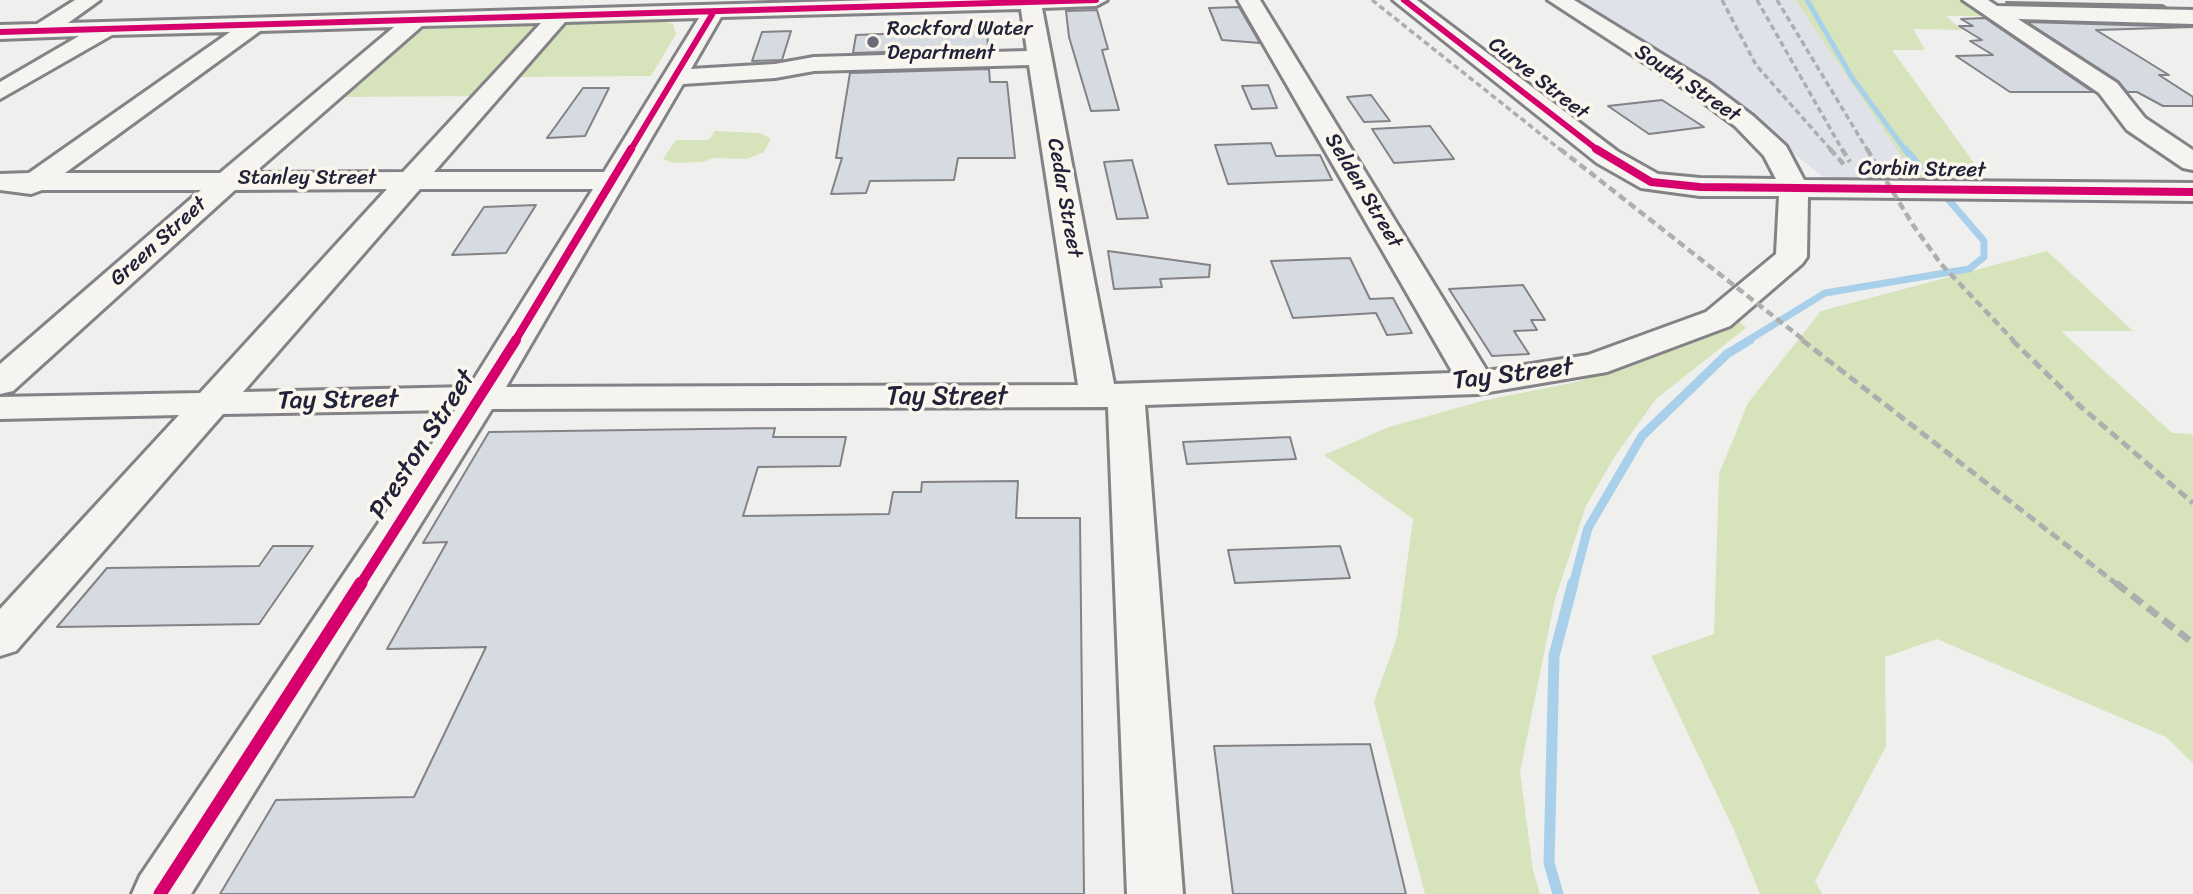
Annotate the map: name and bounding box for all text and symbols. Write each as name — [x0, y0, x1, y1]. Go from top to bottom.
place label: Rockford Water Department — [887, 17, 1032, 67]
street label: Curve Street — [1483, 32, 1593, 126]
marker: Rockford Water Department — [865, 34, 881, 50]
street label: South Street — [1629, 40, 1745, 128]
street label: Selden Street — [1319, 129, 1407, 253]
street label: Cedar Street — [1041, 136, 1087, 260]
street label: Corbin Street — [1858, 156, 1986, 184]
street label: Stanley Street — [238, 166, 376, 192]
street label: Green Street — [106, 192, 212, 292]
street label: Tay Street — [1451, 352, 1575, 398]
street label: Preston Street — [363, 364, 483, 526]
street label: Tay Street — [887, 381, 1007, 413]
street label: Tay Street — [277, 384, 399, 418]

